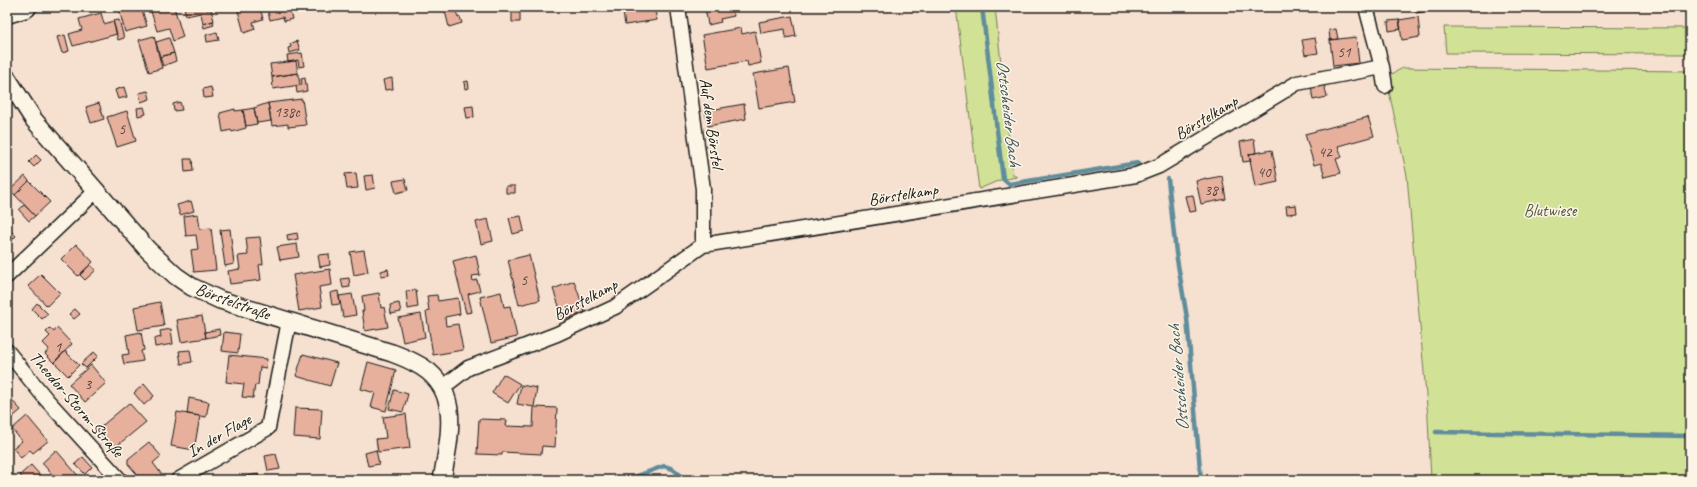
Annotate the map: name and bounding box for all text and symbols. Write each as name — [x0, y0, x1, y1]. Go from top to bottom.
house number: 51 — [1337, 43, 1352, 62]
water label: Ostscheider Bach — [992, 59, 1027, 169]
street label: Auf dem Börstel — [695, 77, 729, 173]
street label: Börstelkamp — [1171, 90, 1243, 144]
house number: 138c — [274, 103, 300, 122]
house number: 5 — [119, 120, 127, 139]
house number: 42 — [1318, 143, 1333, 162]
house number: 40 — [1257, 163, 1272, 182]
street label: Börstelkamp — [867, 178, 941, 210]
house number: 38 — [1204, 181, 1219, 200]
park label: Blutwiese — [1524, 200, 1578, 221]
house number: 5 — [521, 271, 529, 290]
street label: Börstelkamp — [549, 273, 622, 325]
street label: Börstelstraße — [193, 278, 274, 325]
water label: Ostscheider Bach — [1162, 322, 1194, 432]
house number: 1 — [55, 338, 63, 357]
street label: Theodor-Storm-Straße — [25, 347, 129, 463]
house number: 3 — [85, 375, 93, 394]
street label: In der Flage — [184, 408, 256, 462]

